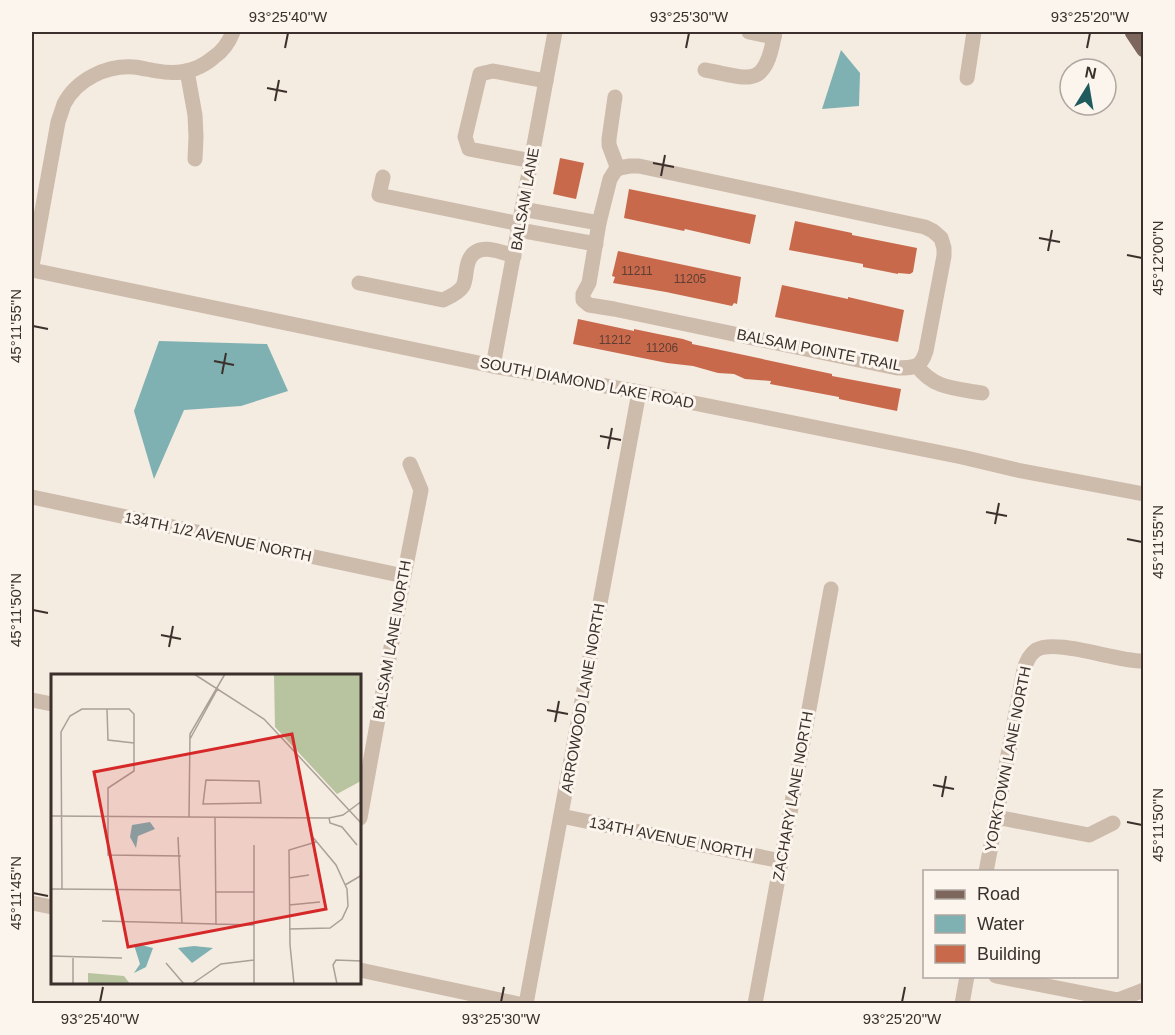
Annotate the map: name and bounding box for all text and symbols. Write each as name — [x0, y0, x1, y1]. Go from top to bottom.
text: 93°25'40"W — [249, 8, 328, 25]
text: 93°25'30"W — [650, 8, 729, 25]
text: 93°25'20"W — [1051, 8, 1130, 25]
north arrow — [1058, 57, 1118, 117]
text: N — [1083, 63, 1098, 82]
street label: BALSAM LANE — [507, 146, 542, 252]
text: 45°12'00"N — [1149, 220, 1166, 296]
house number: 11211 — [621, 264, 653, 278]
house number: 11205 — [674, 272, 707, 286]
text: 45°11'55"N — [7, 289, 24, 363]
street label: BALSAM POINTE TRAIL — [735, 325, 903, 374]
house number: 11212 — [599, 333, 632, 347]
house number: 11206 — [646, 341, 679, 355]
street label: SOUTH DIAMOND LAKE ROAD — [479, 353, 696, 412]
text: 45°11'55"N — [1149, 505, 1166, 579]
street label: 134TH 1/2 AVENUE NORTH — [123, 508, 313, 565]
street label: BALSAM LANE NORTH — [369, 559, 414, 721]
text: 45°11'50"N — [7, 573, 24, 647]
street label: ARROWOOD LANE NORTH — [557, 602, 608, 794]
street label: YORKTOWN LANE NORTH — [981, 665, 1034, 853]
inset map — [51, 674, 362, 984]
street label: ZACHARY LANE NORTH — [769, 710, 816, 882]
text: 45°11'50"N — [1149, 788, 1166, 862]
street label: 134TH AVENUE NORTH — [588, 813, 754, 862]
text: 45°11'45"N — [7, 856, 24, 930]
legend — [923, 870, 1118, 978]
text: Road — [977, 884, 1020, 904]
text: Water — [977, 914, 1024, 934]
text: Building — [977, 944, 1041, 964]
text: 93°25'40"W — [61, 1010, 140, 1027]
text: 93°25'30"W — [462, 1010, 541, 1027]
text: 93°25'20"W — [863, 1010, 942, 1027]

